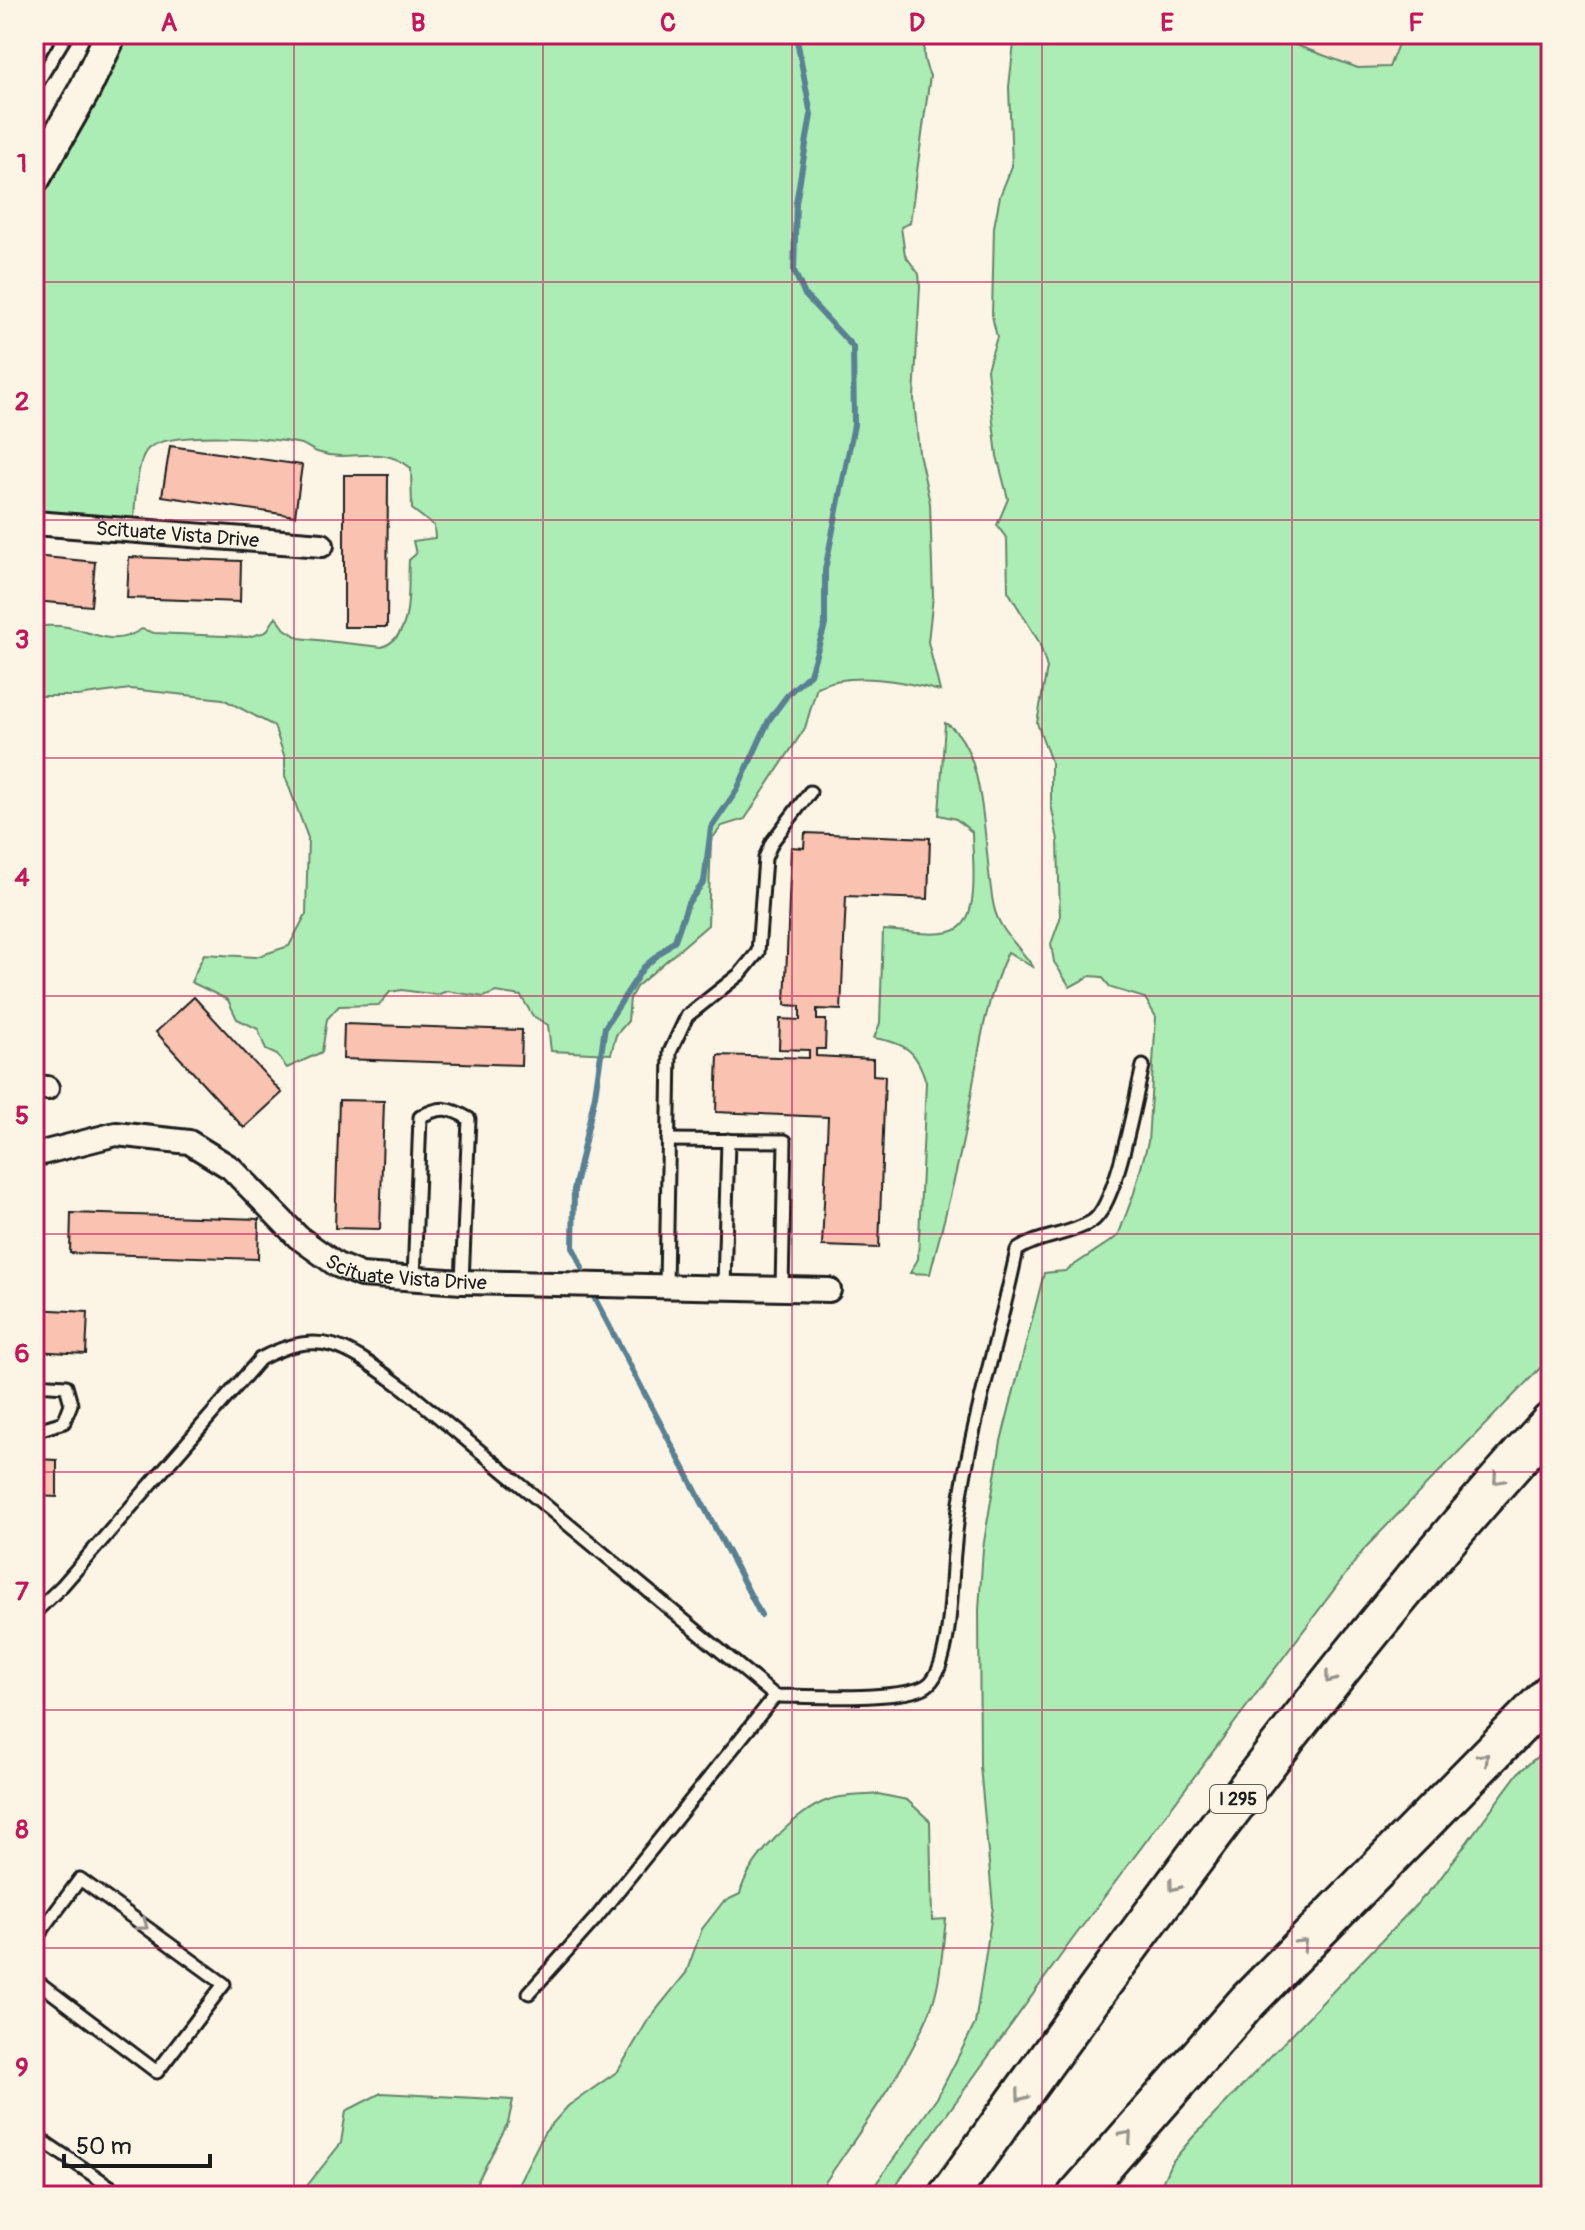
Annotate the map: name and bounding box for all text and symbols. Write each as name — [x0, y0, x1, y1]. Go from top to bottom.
text: A — [161, 7, 178, 39]
text: B — [411, 7, 425, 39]
text: C — [660, 7, 676, 39]
text: D — [909, 7, 925, 39]
text: E — [1160, 7, 1174, 39]
text: F — [1408, 7, 1424, 39]
text: 1 — [17, 148, 27, 180]
text: 2 — [15, 386, 29, 418]
street label: Scituate Vista Drive — [95, 515, 260, 553]
text: 3 — [15, 624, 29, 656]
text: 4 — [14, 862, 30, 894]
text: 5 — [15, 1100, 29, 1132]
street label: Scituate Vista Drive — [320, 1248, 487, 1295]
text: 6 — [14, 1338, 30, 1370]
one-way arrow — [1494, 1470, 1508, 1485]
text: 7 — [15, 1576, 29, 1608]
one-way arrow — [1326, 1669, 1340, 1684]
one-way arrow — [1475, 1753, 1489, 1768]
road number: I 295 — [1210, 1785, 1266, 1813]
text: 8 — [15, 1814, 29, 1846]
one-way arrow — [1170, 1877, 1184, 1891]
one-way arrow — [134, 1915, 149, 1930]
one-way arrow — [1293, 1939, 1308, 1953]
text: 9 — [15, 2052, 29, 2084]
one-way arrow — [1016, 2087, 1031, 2101]
scale bar — [64, 2118, 210, 2168]
one-way arrow — [1117, 2131, 1132, 2146]
text: 50 m — [76, 2132, 132, 2161]

